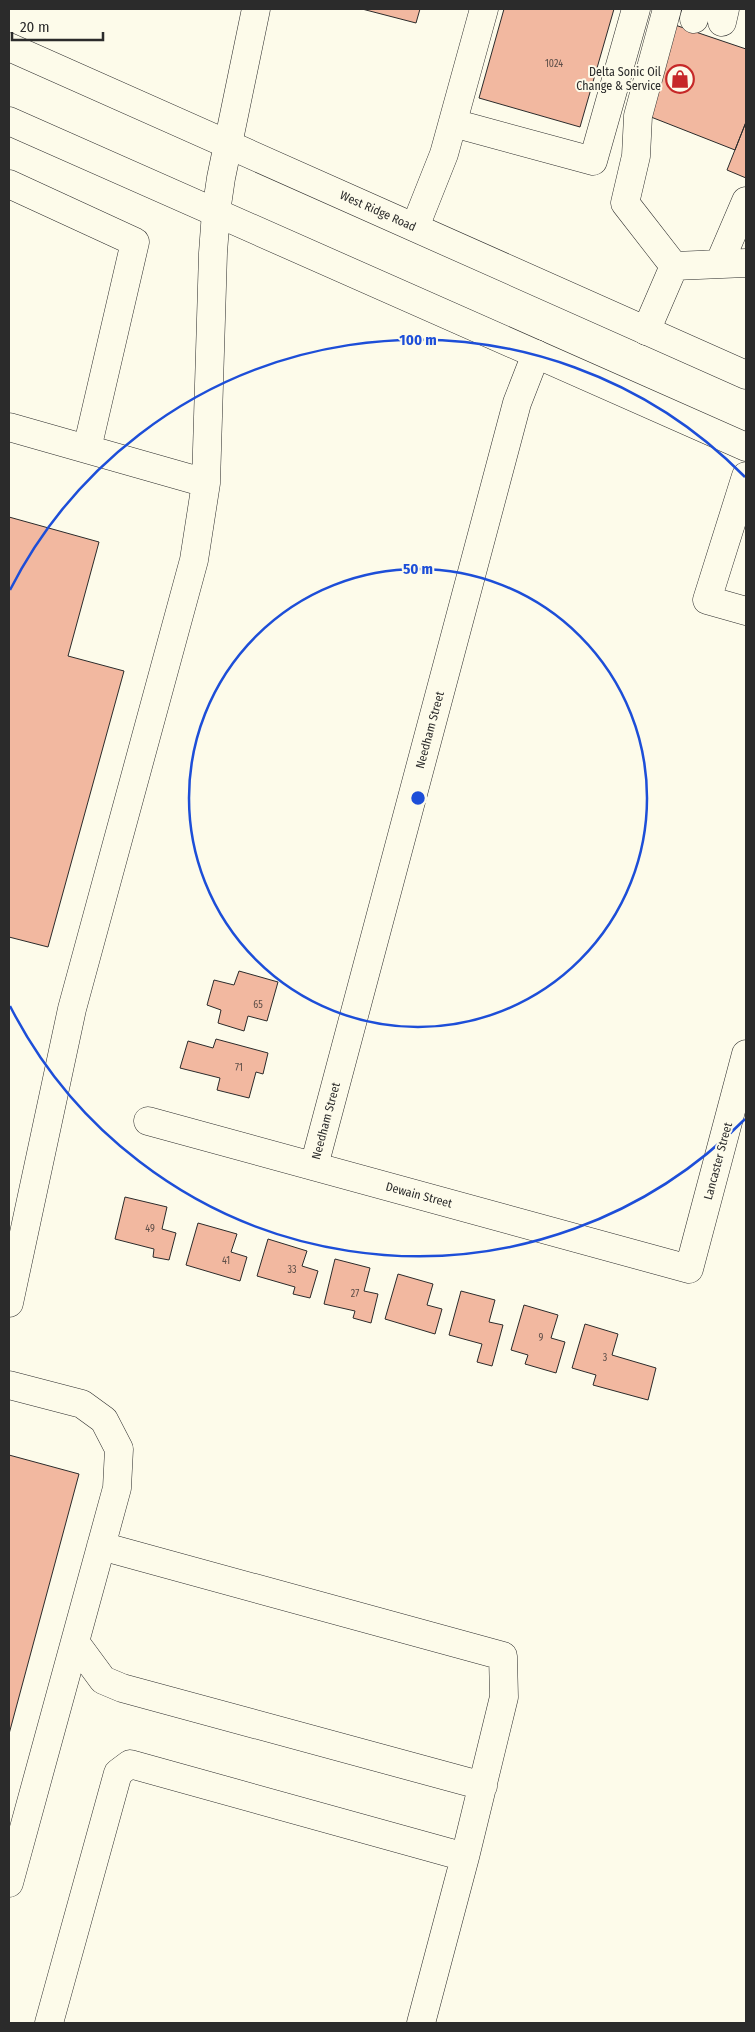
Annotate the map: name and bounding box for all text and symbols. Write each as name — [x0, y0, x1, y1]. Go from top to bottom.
scale bar — [12, 10, 104, 42]
text: 20 m — [20, 18, 50, 36]
house number: 1024 — [545, 58, 563, 70]
shop icon: Delta Sonic Oil Change & Service — [665, 64, 695, 94]
place label: Delta Sonic Oil Change & Service — [576, 65, 661, 93]
street label: West Ridge Road — [338, 188, 418, 234]
text: 100 m — [399, 331, 437, 349]
text: 50 m — [403, 560, 433, 578]
street label: Needham Street — [413, 690, 447, 770]
centre of rings — [409, 789, 427, 807]
house number: 65 — [253, 999, 263, 1011]
house number: 71 — [235, 1062, 243, 1074]
street label: Needham Street — [309, 1081, 343, 1161]
street label: Lancaster Street — [701, 1121, 735, 1201]
street label: Dewain Street — [384, 1179, 454, 1211]
house number: 49 — [145, 1223, 155, 1235]
house number: 41 — [222, 1255, 230, 1267]
house number: 33 — [287, 1264, 297, 1276]
house number: 27 — [351, 1288, 359, 1300]
house number: 9 — [539, 1332, 544, 1344]
house number: 3 — [603, 1352, 608, 1364]

